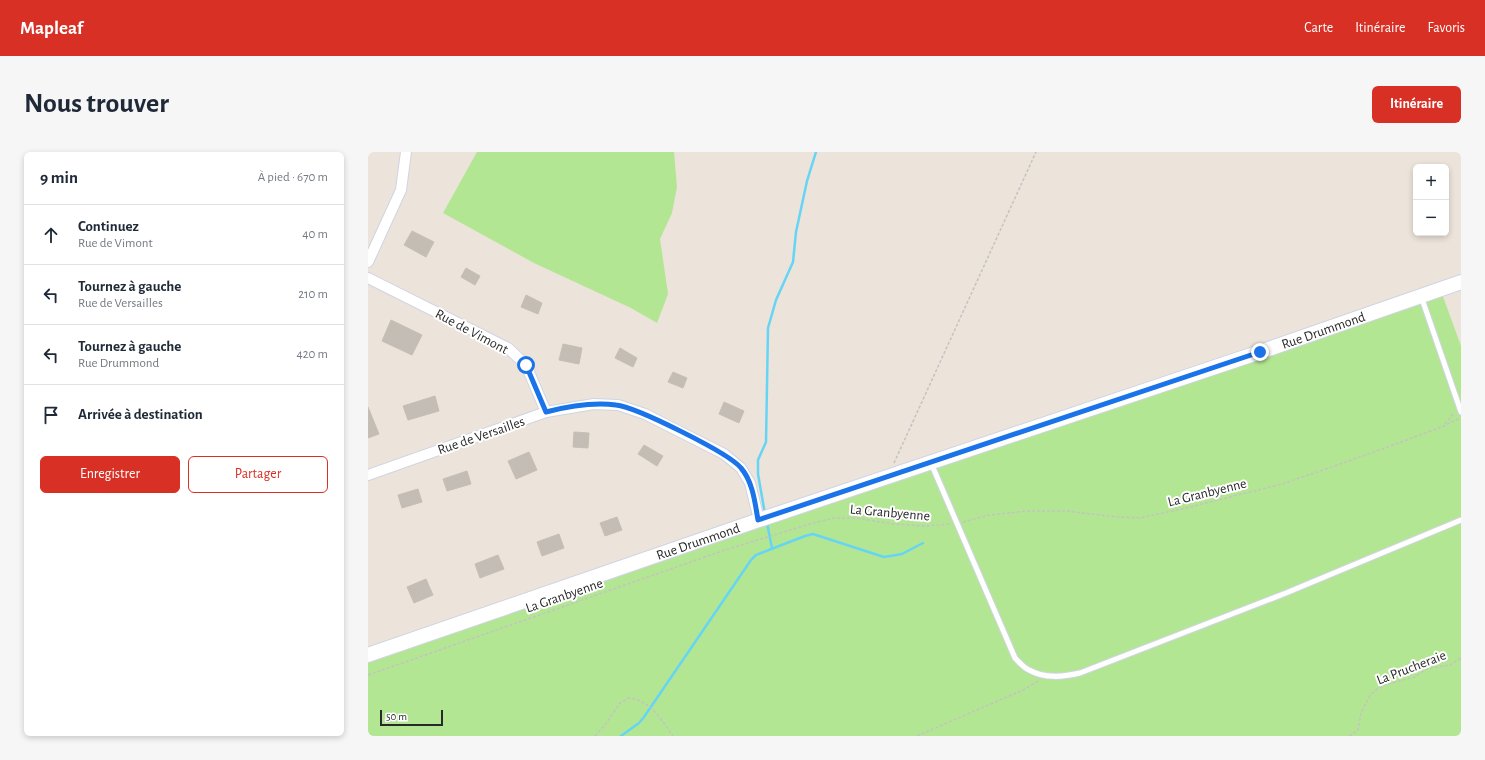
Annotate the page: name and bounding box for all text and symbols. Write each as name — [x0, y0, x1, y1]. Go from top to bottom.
text: Mapleaf — [20, 19, 83, 38]
text: Carte — [1304, 21, 1333, 35]
text: Itinéraire — [1355, 21, 1405, 35]
text: Favoris — [1427, 21, 1465, 35]
button: Itinéraire — [1372, 86, 1461, 123]
text: Nous trouver — [24, 90, 169, 118]
map controls — [1413, 164, 1449, 236]
button: + — [1413, 164, 1449, 200]
text: 9 min — [40, 169, 78, 186]
text: À pied · 670 m — [258, 171, 328, 184]
button: − — [1413, 200, 1449, 236]
text: Continuez — [78, 219, 139, 234]
icon: ahead — [40, 224, 62, 246]
text: 40 m — [302, 228, 328, 241]
text: Rue de Vimont — [78, 237, 153, 250]
text: Tournez à gauche — [78, 279, 181, 294]
icon: left — [40, 284, 62, 306]
text: 210 m — [298, 288, 328, 301]
text: Rue de Versailles — [78, 297, 163, 310]
street label: Rue de Vimont — [433, 307, 511, 357]
street label: Rue Drummond — [1280, 310, 1367, 352]
text: Tournez à gauche — [78, 339, 181, 354]
route end — [1251, 343, 1269, 361]
icon: left — [40, 344, 62, 366]
text: 420 m — [296, 348, 328, 361]
route start — [517, 356, 535, 374]
text: Rue Drummond — [78, 357, 159, 370]
icon: arrive — [40, 404, 62, 426]
text: Arrivée à destination — [78, 407, 203, 422]
street label: Rue de Versailles — [436, 414, 527, 457]
button: Enregistrer — [40, 456, 180, 493]
button: Partager — [188, 456, 328, 493]
street label: La Granbyenne — [1166, 476, 1248, 510]
street label: La Granbyenne — [849, 503, 931, 523]
street label: Rue Drummond — [655, 521, 742, 563]
street label: La Granbyenne — [524, 576, 605, 616]
street label: La Prucheraie — [1375, 648, 1448, 688]
scale bar — [380, 708, 443, 727]
text: 50 m — [386, 711, 407, 722]

